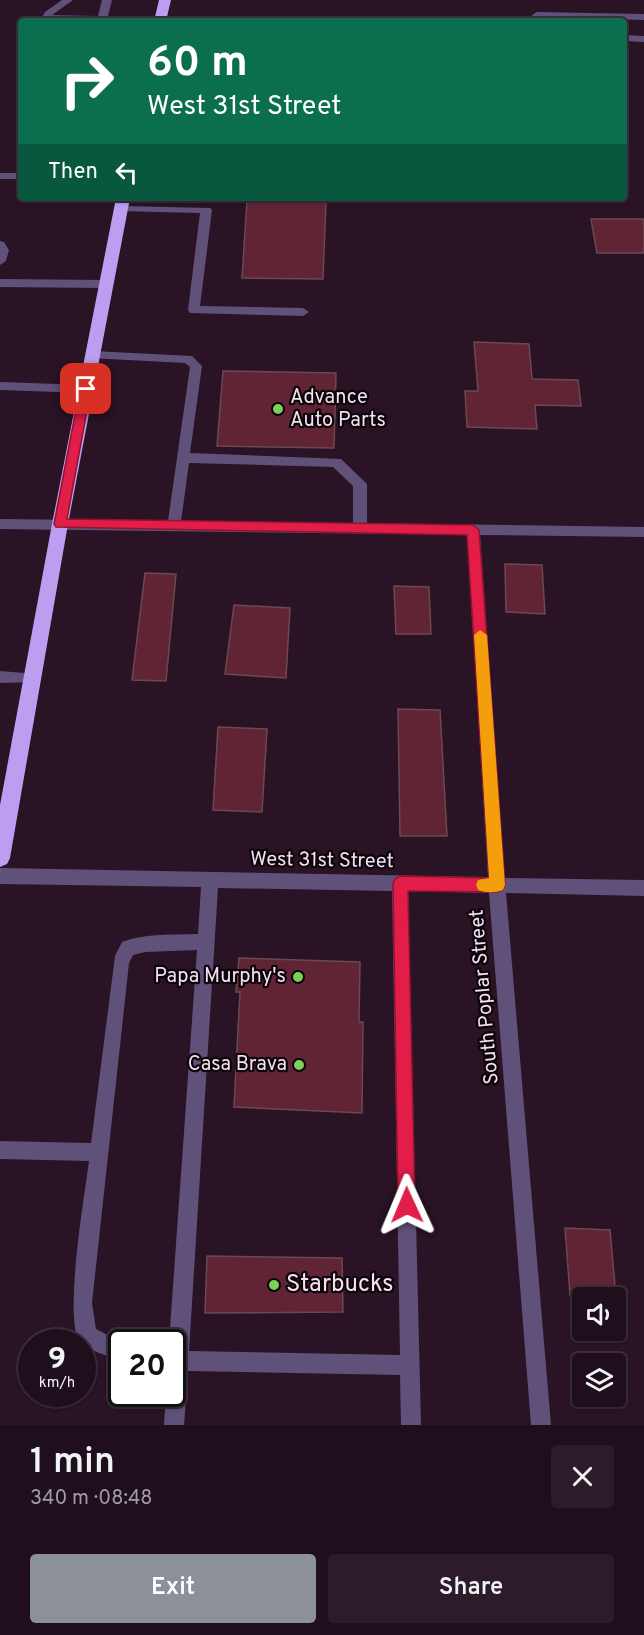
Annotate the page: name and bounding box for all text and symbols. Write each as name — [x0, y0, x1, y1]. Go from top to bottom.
text: 60 m — [147, 38, 248, 91]
icon: right — [48, 42, 126, 120]
text: West 31st Street — [147, 90, 341, 124]
icon: left — [110, 156, 143, 189]
text: Then — [48, 159, 98, 186]
pin — [60, 363, 111, 414]
icon: arrive — [69, 372, 102, 405]
place label: Advance Auto Parts — [290, 385, 386, 434]
marker: Advance Auto Parts — [271, 402, 285, 416]
street label: West 31st Street — [250, 847, 394, 875]
street label: South Poplar Street — [464, 908, 506, 1086]
place label: Papa Murphy's — [154, 964, 286, 990]
marker: Papa Murphy's — [291, 970, 305, 984]
place label: Casa Brava — [188, 1052, 287, 1078]
marker: Casa Brava — [292, 1058, 306, 1072]
position arrow — [375, 1173, 439, 1237]
place label: Starbucks — [286, 1270, 394, 1300]
marker: Starbucks — [267, 1278, 281, 1292]
map controls — [572, 1287, 626, 1407]
button: sound — [572, 1287, 626, 1341]
speed limit sign: 20 — [108, 1329, 186, 1407]
text: 9 — [48, 1342, 66, 1379]
button: layers — [572, 1353, 626, 1407]
text: km/h — [39, 1374, 75, 1393]
text: 1 min — [30, 1440, 115, 1486]
button: close — [551, 1445, 614, 1508]
text: 340 m · 08:48 — [30, 1486, 153, 1512]
button: Exit — [30, 1554, 316, 1623]
button: Share — [328, 1554, 614, 1623]

